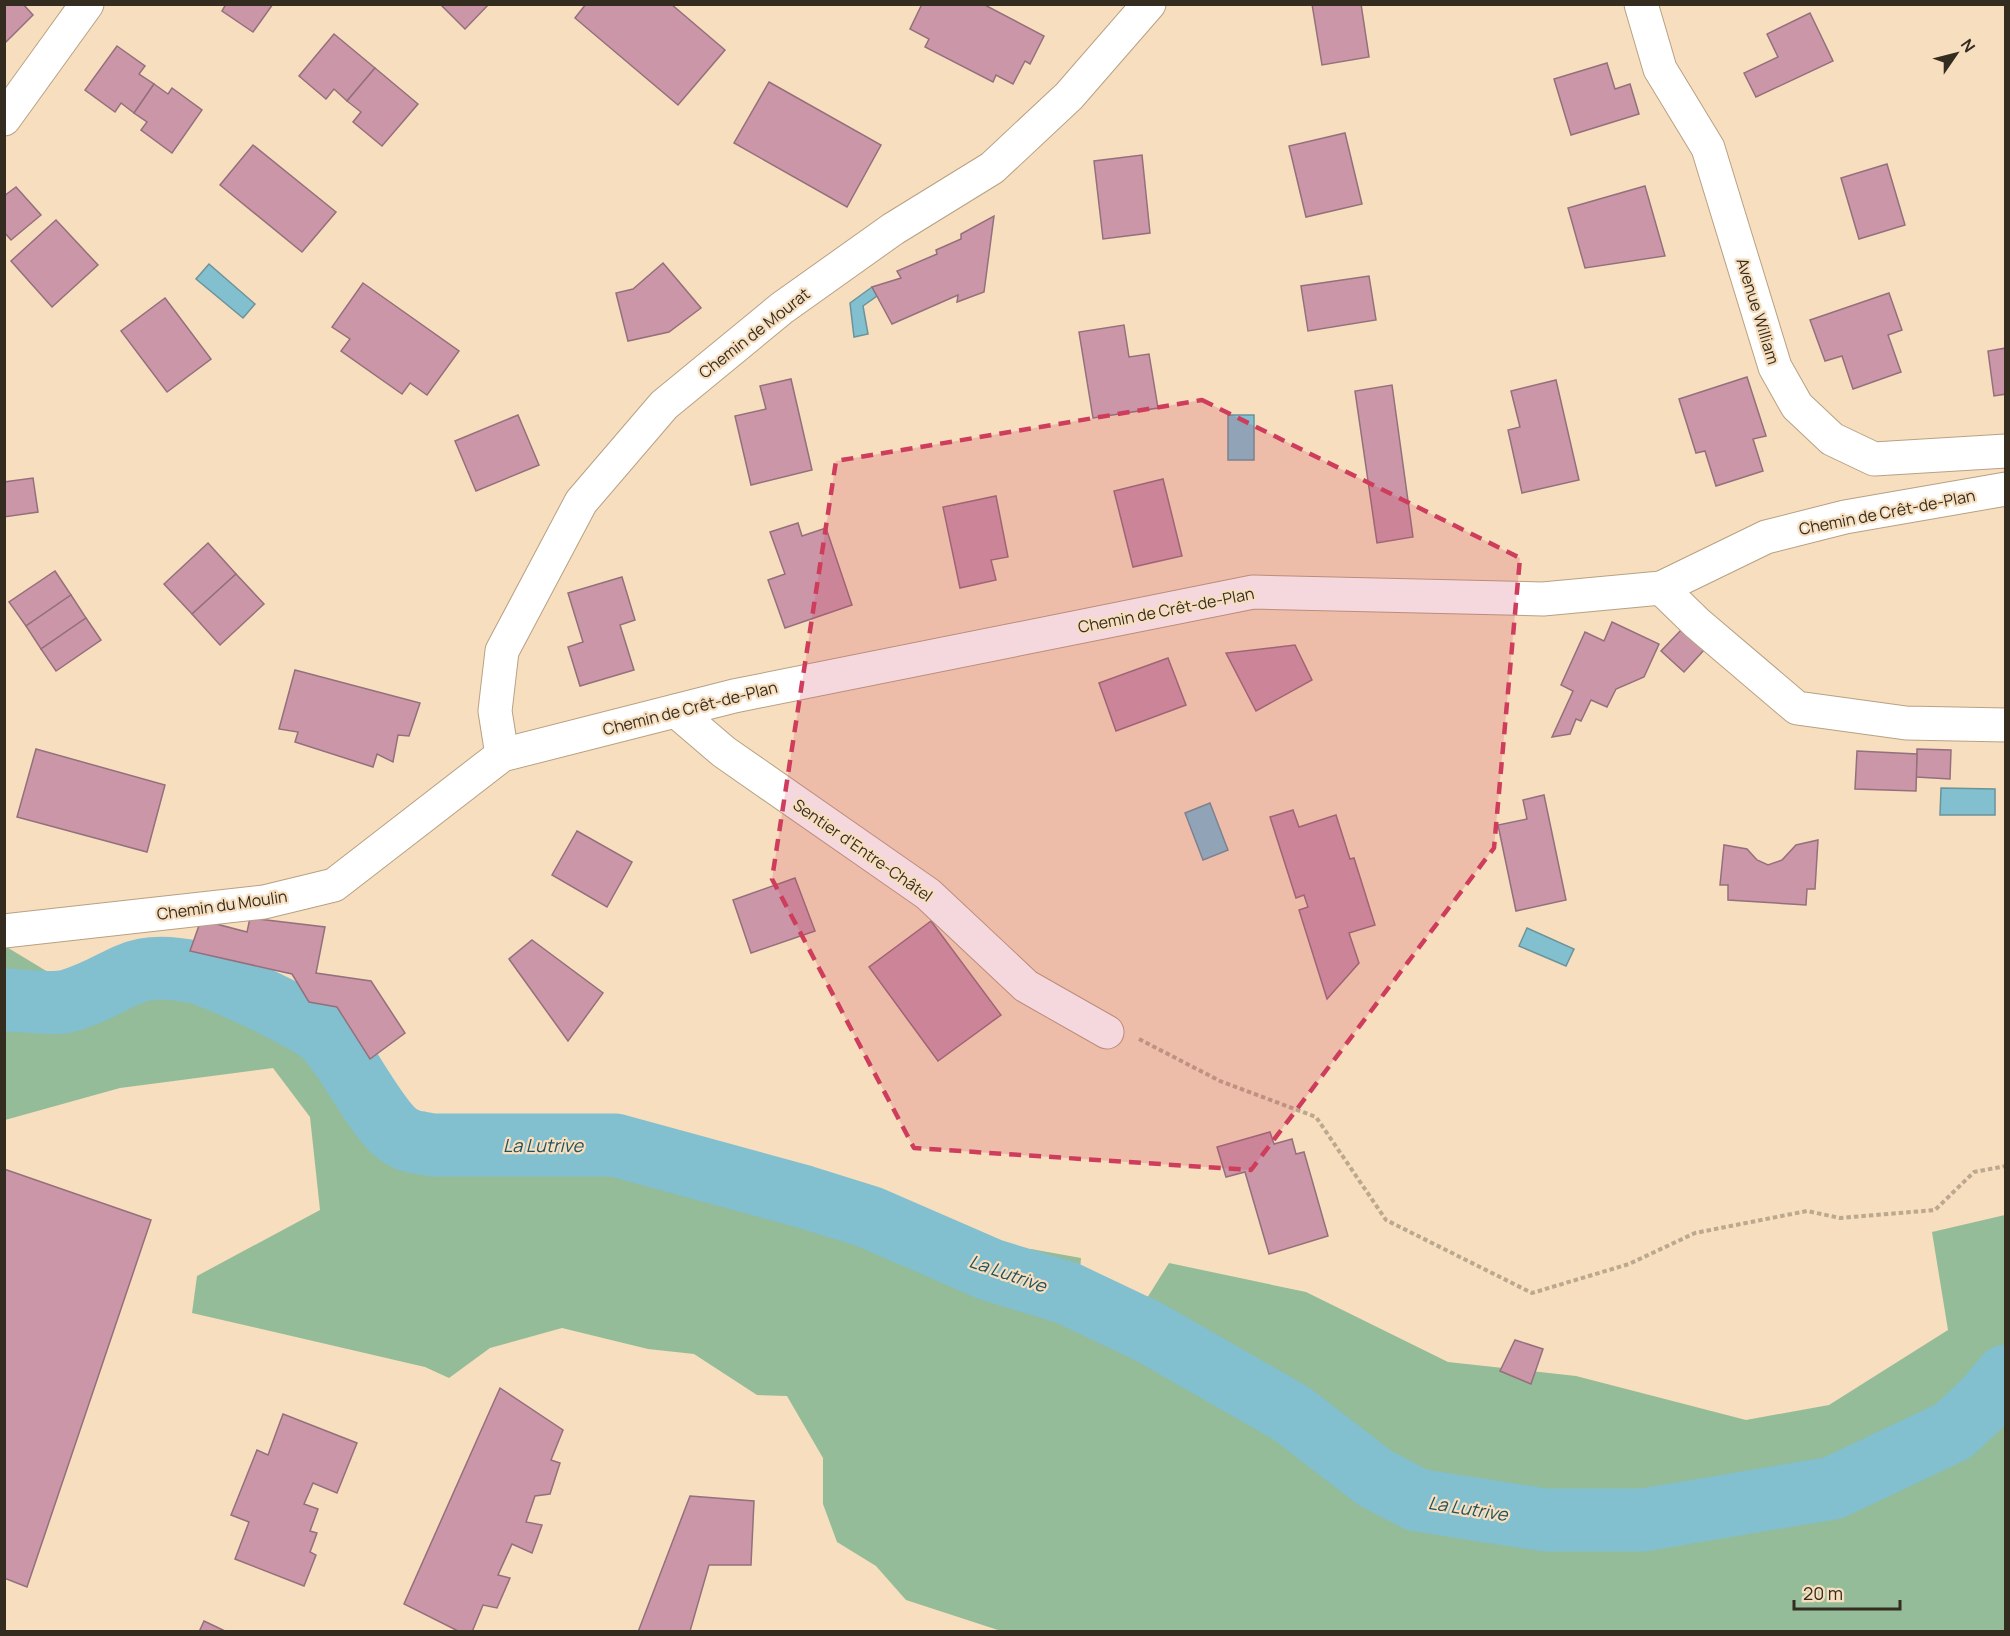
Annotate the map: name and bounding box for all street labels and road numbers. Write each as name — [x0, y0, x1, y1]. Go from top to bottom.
street label: Avenue William — [1731, 255, 1785, 367]
street label: Chemin de Mourat — [694, 283, 814, 383]
street label: Chemin de Crêt-de-Plan — [1797, 484, 1977, 540]
street label: Chemin de Crêt-de-Plan — [1076, 582, 1256, 638]
street label: Chemin de Crêt-de-Plan — [600, 676, 780, 740]
street label: Sentier d'Entre-Châtel — [789, 794, 937, 906]
street label: Chemin du Moulin — [155, 885, 289, 925]

